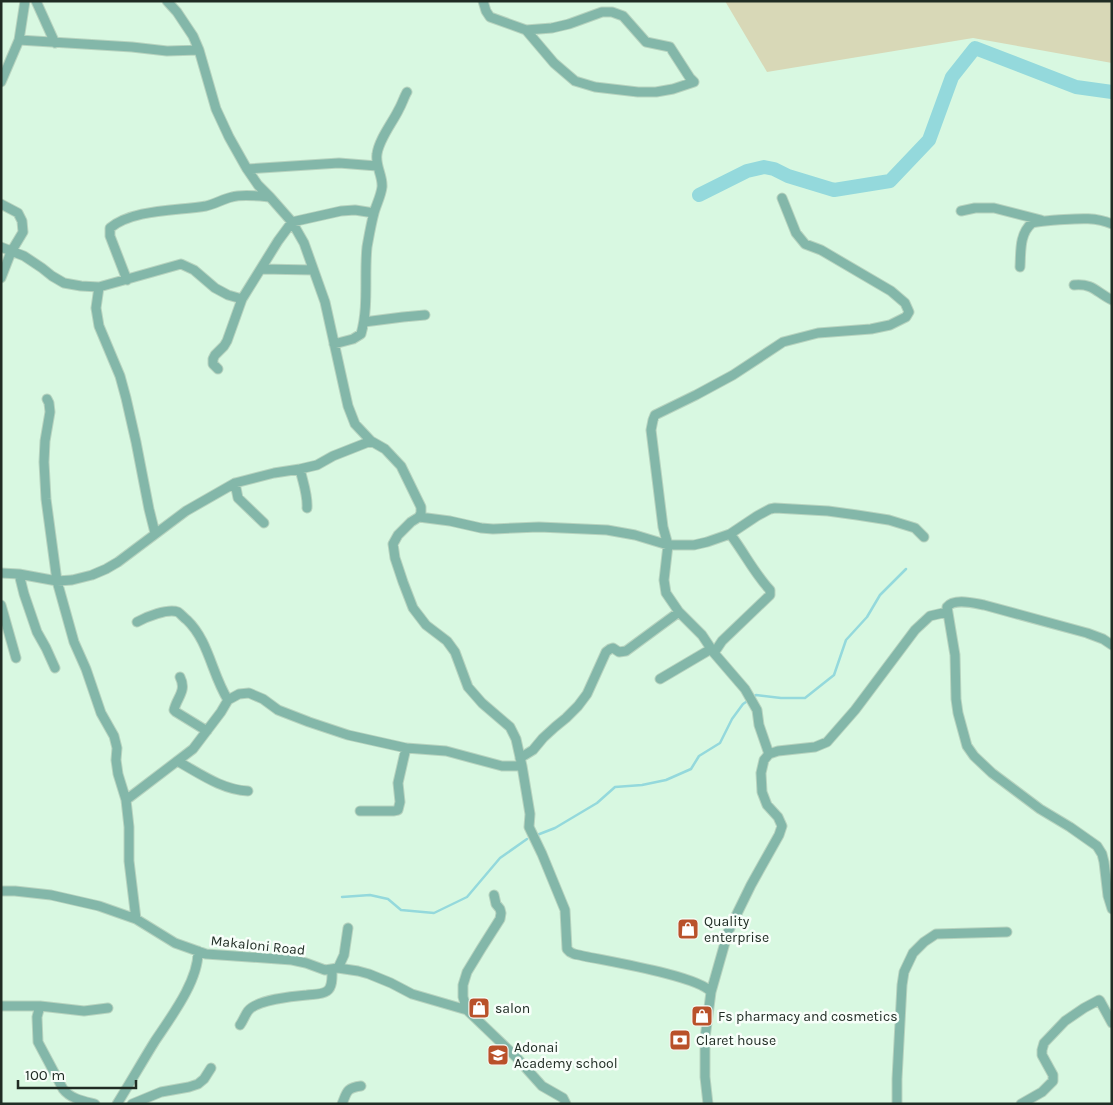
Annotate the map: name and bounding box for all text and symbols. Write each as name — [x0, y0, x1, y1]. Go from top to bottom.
place label: Quality enterprise — [704, 913, 769, 946]
shop icon: Quality enterprise — [676, 917, 700, 941]
street label: Makaloni Road — [210, 932, 306, 959]
shop icon: salon — [467, 996, 491, 1020]
place label: salon — [495, 1000, 530, 1017]
shop icon: Fs pharmacy and cosmetics — [690, 1004, 714, 1028]
place label: Fs pharmacy and cosmetics — [718, 1008, 898, 1025]
bank icon: Claret house — [668, 1028, 692, 1052]
place label: Claret house — [696, 1032, 776, 1049]
place label: Adonai Academy school — [514, 1039, 618, 1072]
school or university icon: Adonai Academy school — [486, 1043, 510, 1067]
scale bar — [18, 1058, 135, 1090]
text: 100 m — [25, 1066, 65, 1084]

